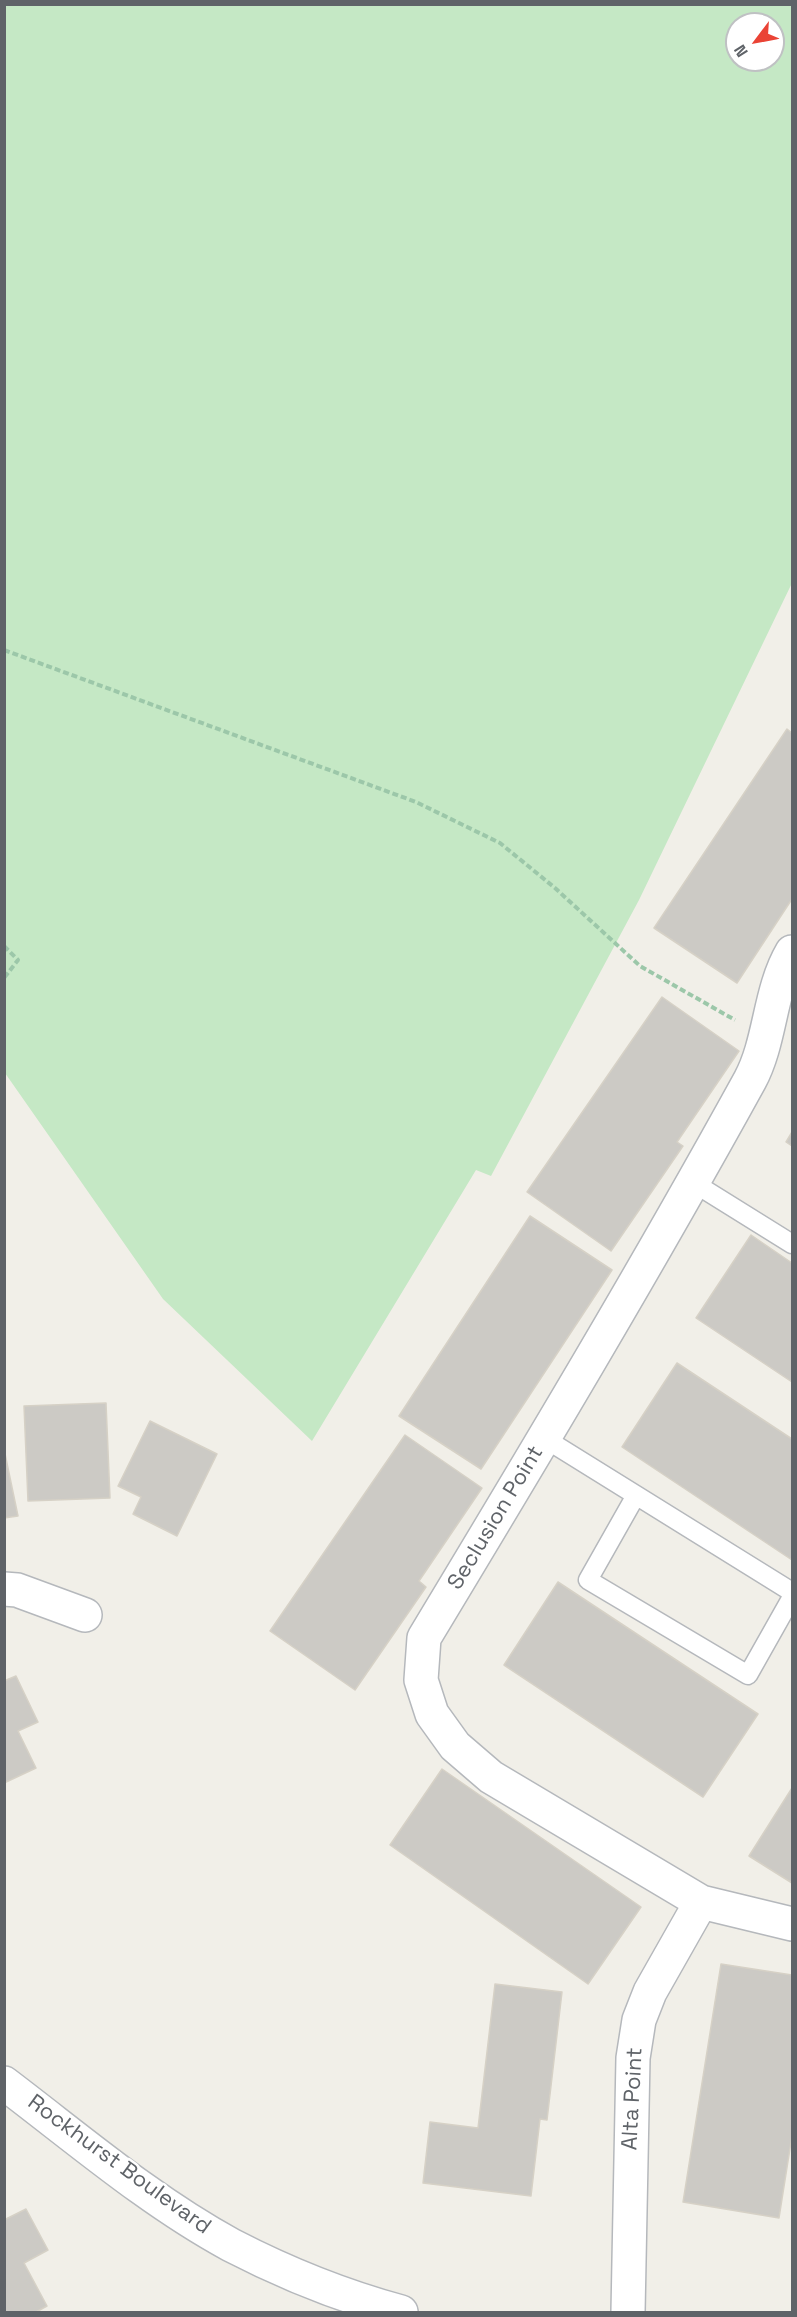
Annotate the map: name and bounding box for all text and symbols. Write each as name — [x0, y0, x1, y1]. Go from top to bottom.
north arrow — [725, 12, 785, 72]
text: N — [729, 41, 753, 61]
street label: Seclusion Point — [443, 1441, 549, 1595]
street label: Alta Point — [617, 2047, 649, 2151]
street label: Rockhurst Boulevard — [22, 2090, 216, 2240]

